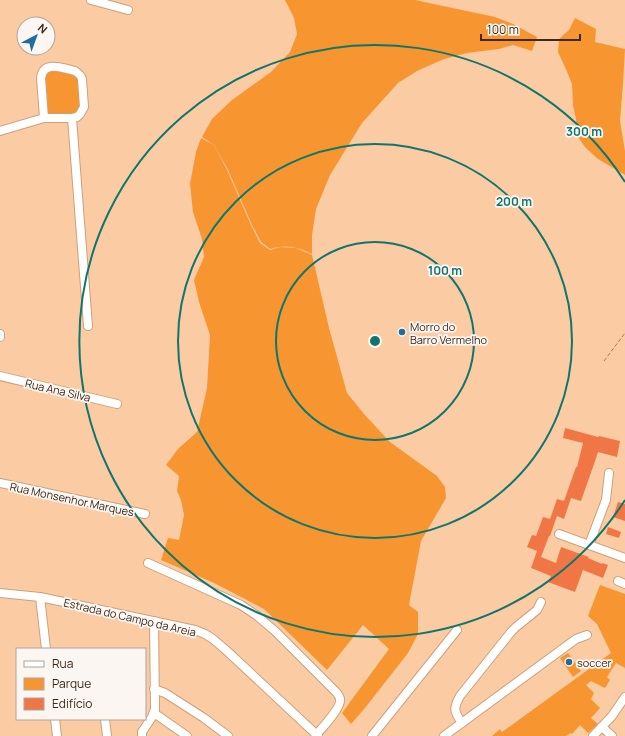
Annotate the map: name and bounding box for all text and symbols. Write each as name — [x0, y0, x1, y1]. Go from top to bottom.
north arrow — [16, 16, 56, 56]
scale bar — [481, 16, 580, 42]
text: N — [35, 20, 51, 36]
text: 100 m — [487, 21, 519, 38]
text: 300 m — [566, 123, 602, 140]
text: 200 m — [496, 193, 532, 210]
text: 100 m — [428, 262, 462, 279]
place label: Morro do Barro Vermelho — [410, 319, 488, 347]
marker: Morro do Barro Vermelho — [397, 327, 407, 337]
centre of rings — [368, 334, 382, 348]
street label: Rua Ana Silva — [24, 375, 92, 405]
street label: Rua Monsenhor Marques — [9, 479, 136, 520]
street label: Estrada do Campo da Areia — [62, 594, 198, 640]
legend — [16, 648, 146, 720]
text: Rua — [52, 655, 73, 672]
place label: soccer — [577, 655, 612, 670]
marker: soccer — [564, 657, 574, 667]
text: Parque — [52, 675, 91, 692]
text: Edifício — [52, 695, 92, 712]

